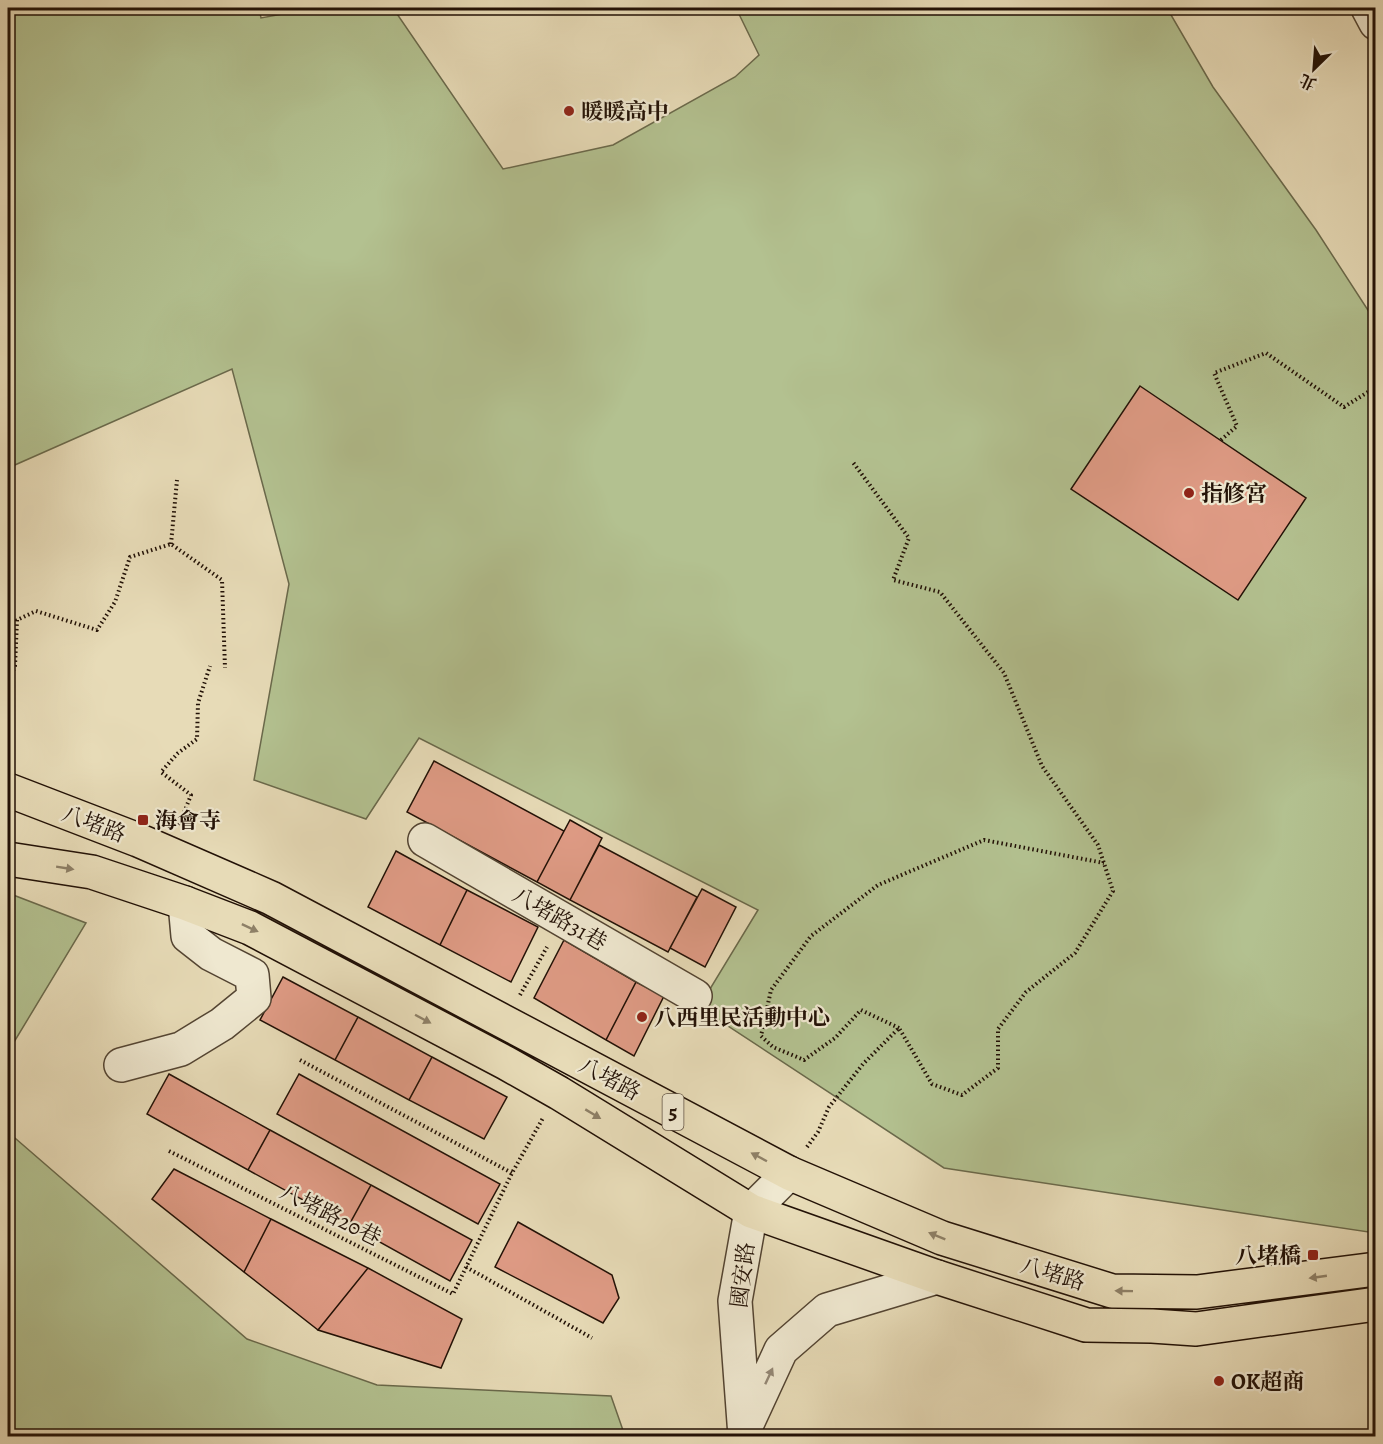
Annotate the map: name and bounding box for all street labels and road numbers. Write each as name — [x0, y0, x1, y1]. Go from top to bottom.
street label: 八堵路 — [57, 798, 130, 850]
street label: 八堵路31巷 — [507, 880, 612, 958]
street label: 八堵路 — [573, 1050, 646, 1108]
road number: 5 — [662, 1094, 684, 1130]
street label: 八堵路20巷 — [275, 1177, 386, 1253]
street label: 國安路 — [724, 1241, 762, 1310]
street label: 八堵路 — [1017, 1250, 1089, 1298]

